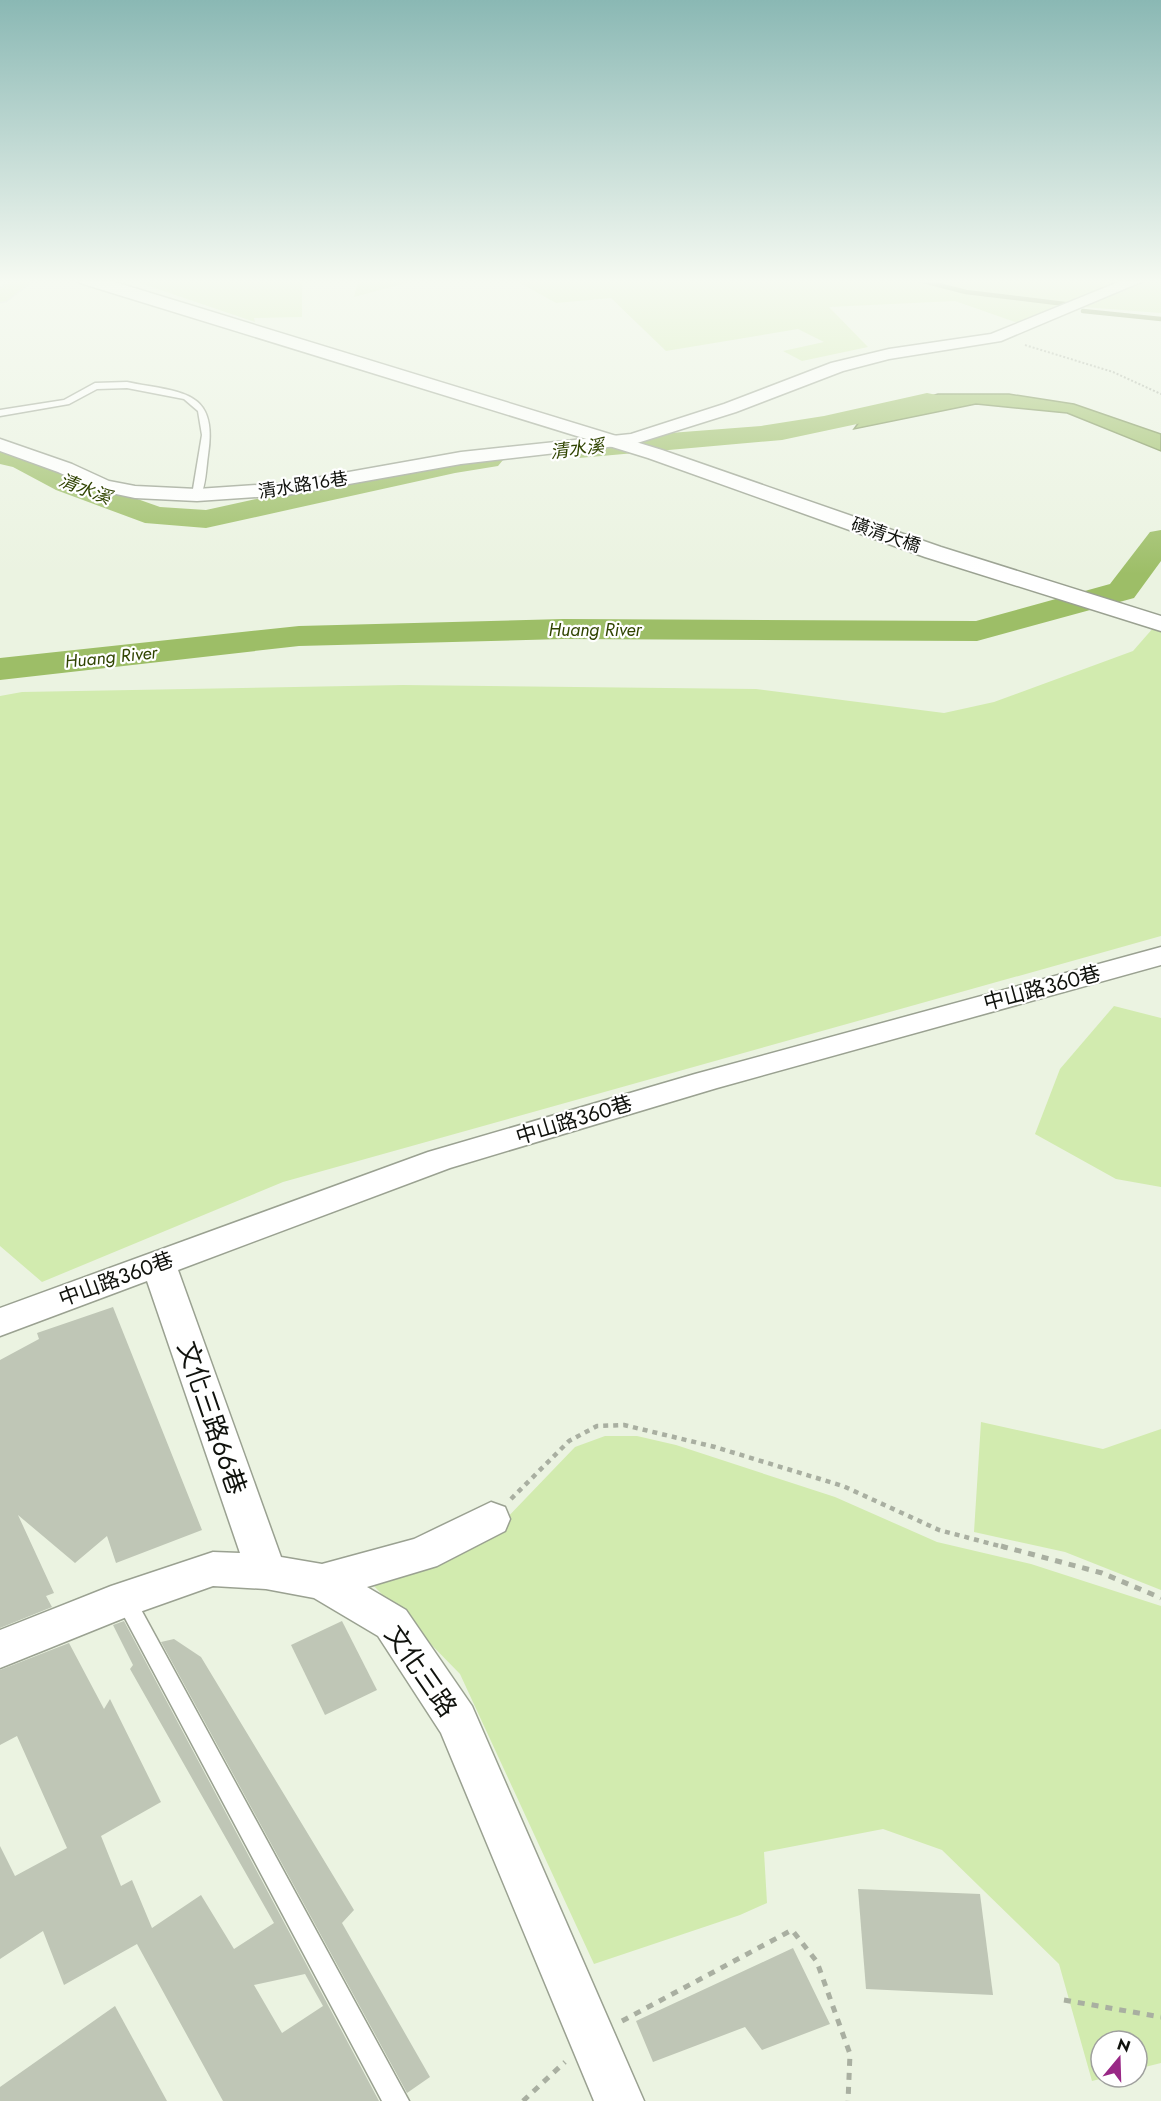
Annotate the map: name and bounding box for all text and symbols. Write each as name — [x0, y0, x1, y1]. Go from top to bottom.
water label: 清水溪 — [549, 432, 608, 465]
street label: 清水路16巷 — [256, 465, 350, 505]
water label: 清水溪 — [55, 467, 118, 512]
street label: 磺清大橋 — [848, 511, 924, 559]
water label: Huang River — [549, 617, 642, 643]
water label: Huang River — [63, 639, 160, 675]
street label: 中山路360巷 — [980, 958, 1104, 1018]
street label: 中山路360巷 — [512, 1088, 636, 1152]
street label: 中山路360巷 — [54, 1244, 178, 1314]
street label: 文化三路66巷 — [168, 1336, 256, 1500]
street label: 文化三路 — [376, 1617, 466, 1725]
north arrow — [1089, 2029, 1149, 2089]
text: N — [1114, 2032, 1133, 2058]

